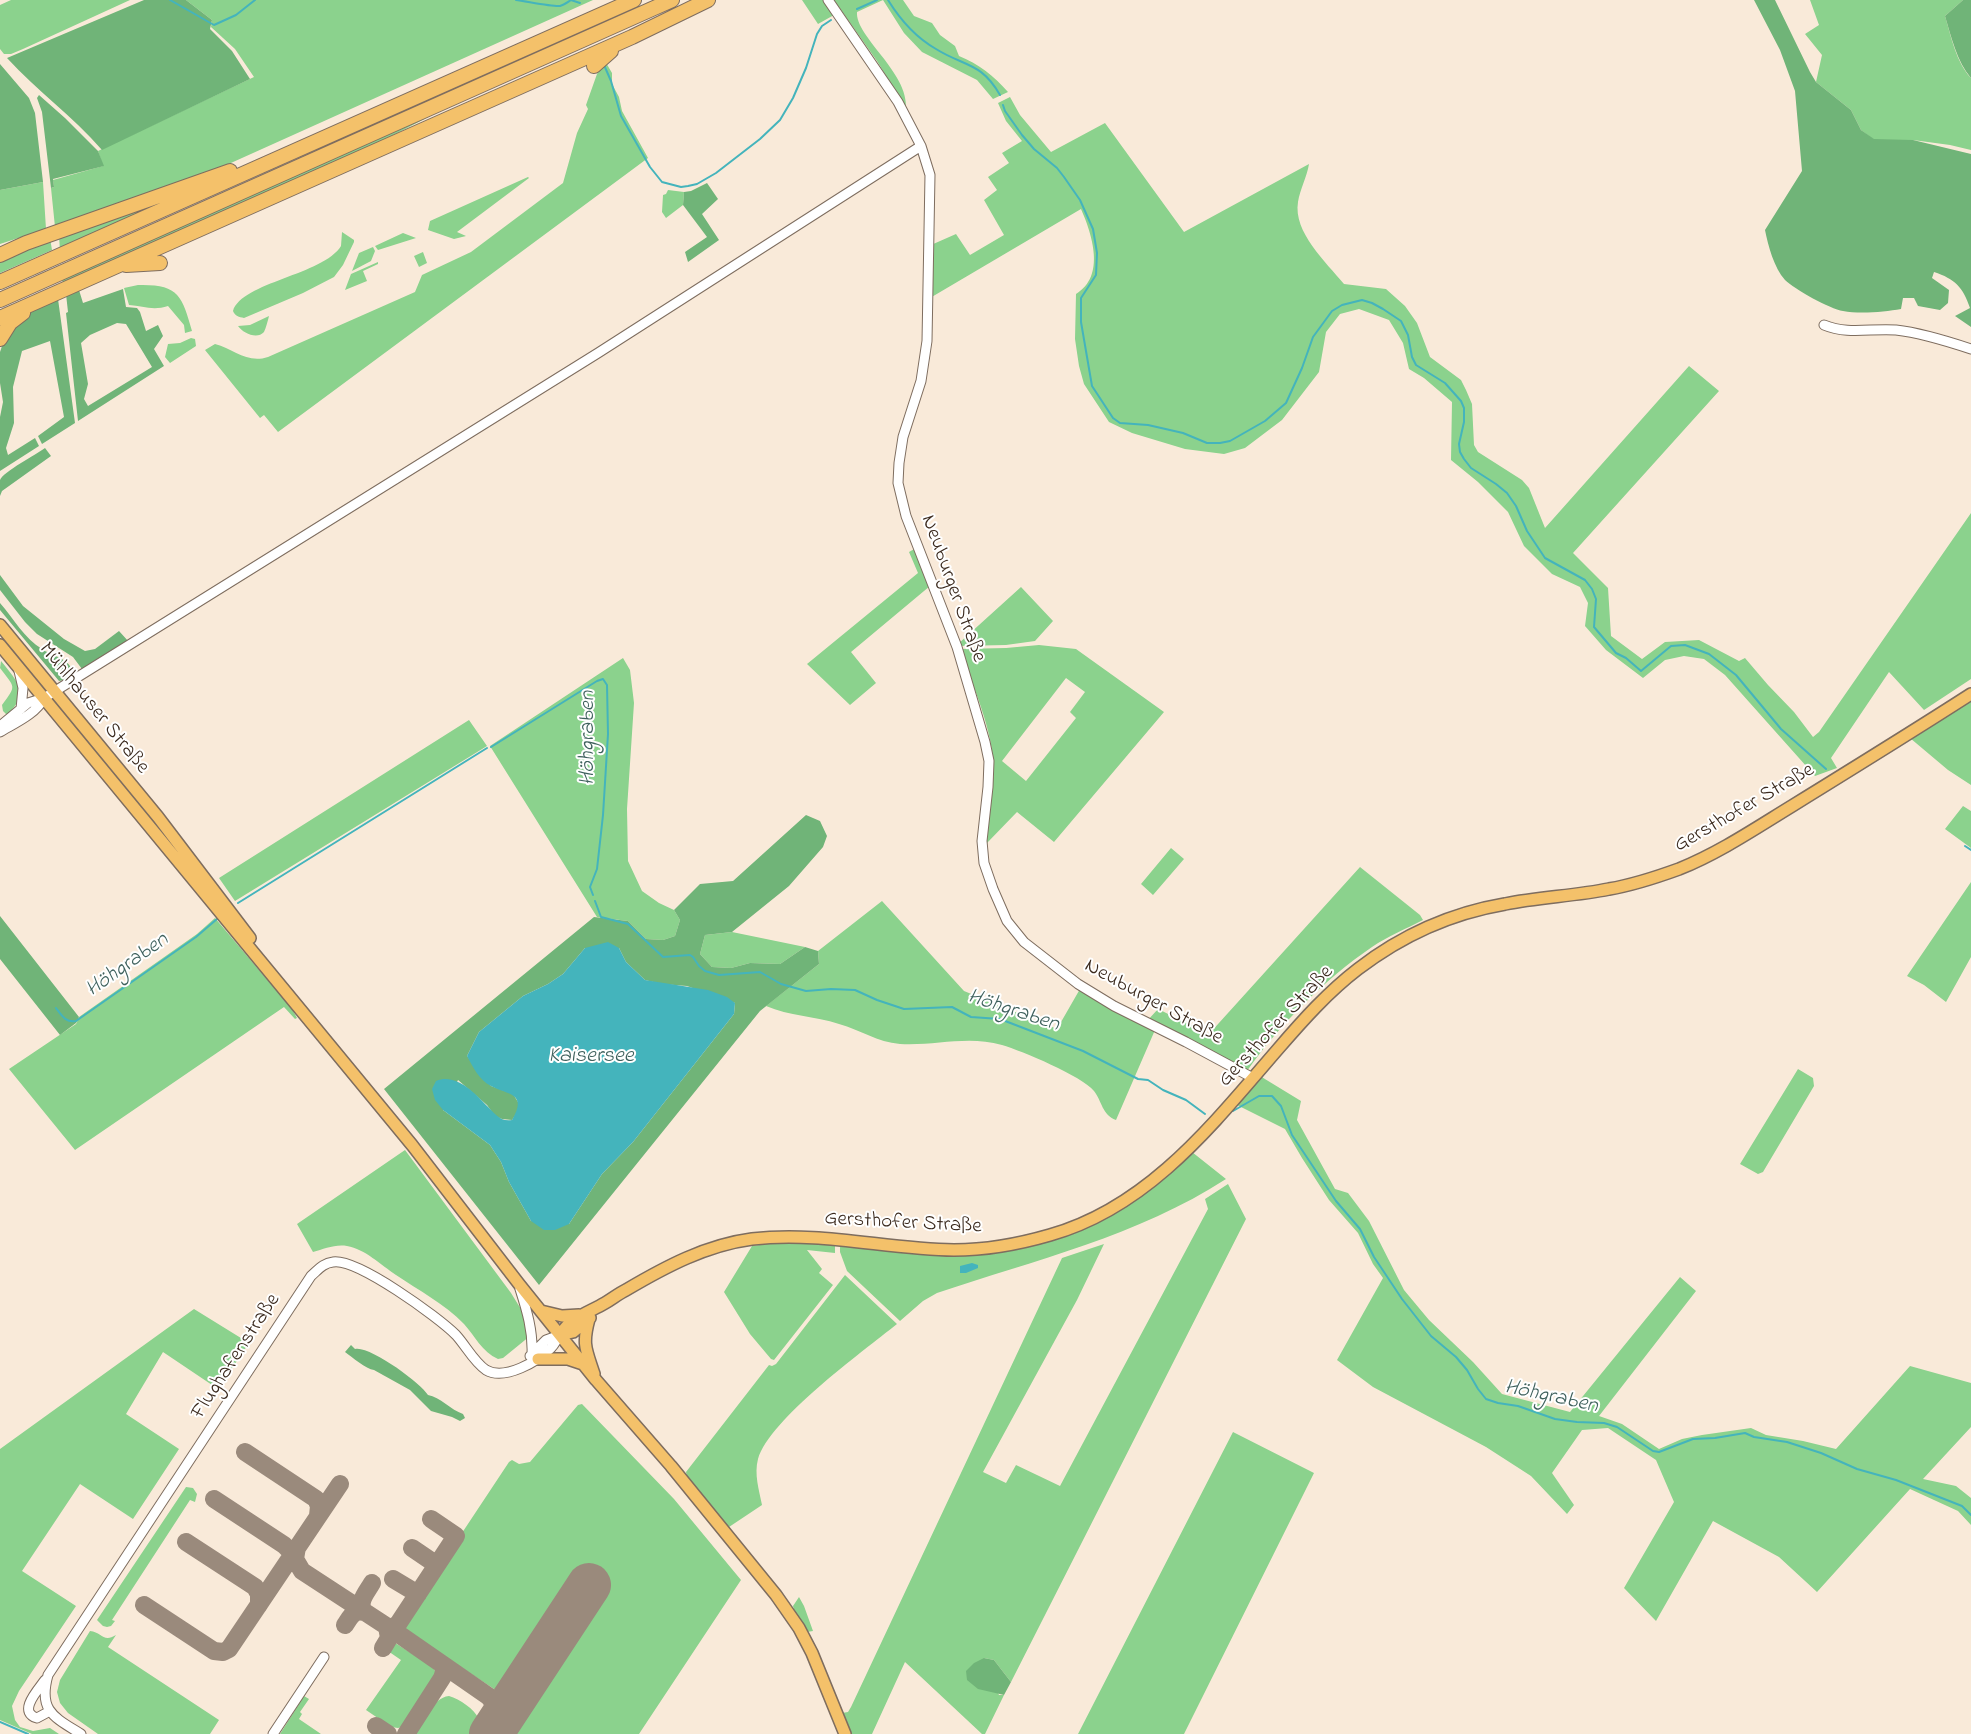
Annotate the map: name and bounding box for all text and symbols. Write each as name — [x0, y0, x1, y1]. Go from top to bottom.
street label: Neuburger Straße — [914, 512, 990, 666]
street label: Mühlhauser Straße — [32, 638, 154, 780]
water label: Höhgraben — [576, 691, 602, 785]
street label: Gersthofer Straße — [1671, 759, 1819, 859]
water label: Höhgraben — [82, 928, 174, 1004]
street label: Neuburger Straße — [1079, 955, 1227, 1051]
street label: Gersthofer Straße — [1214, 961, 1340, 1093]
water label: Höhgraben — [964, 985, 1062, 1039]
water label: Kaisersee — [548, 1044, 634, 1070]
street label: Gersthofer Straße — [824, 1207, 982, 1241]
street label: Flughafenstraße — [187, 1290, 287, 1424]
water label: Höhgraben — [1502, 1375, 1600, 1421]

